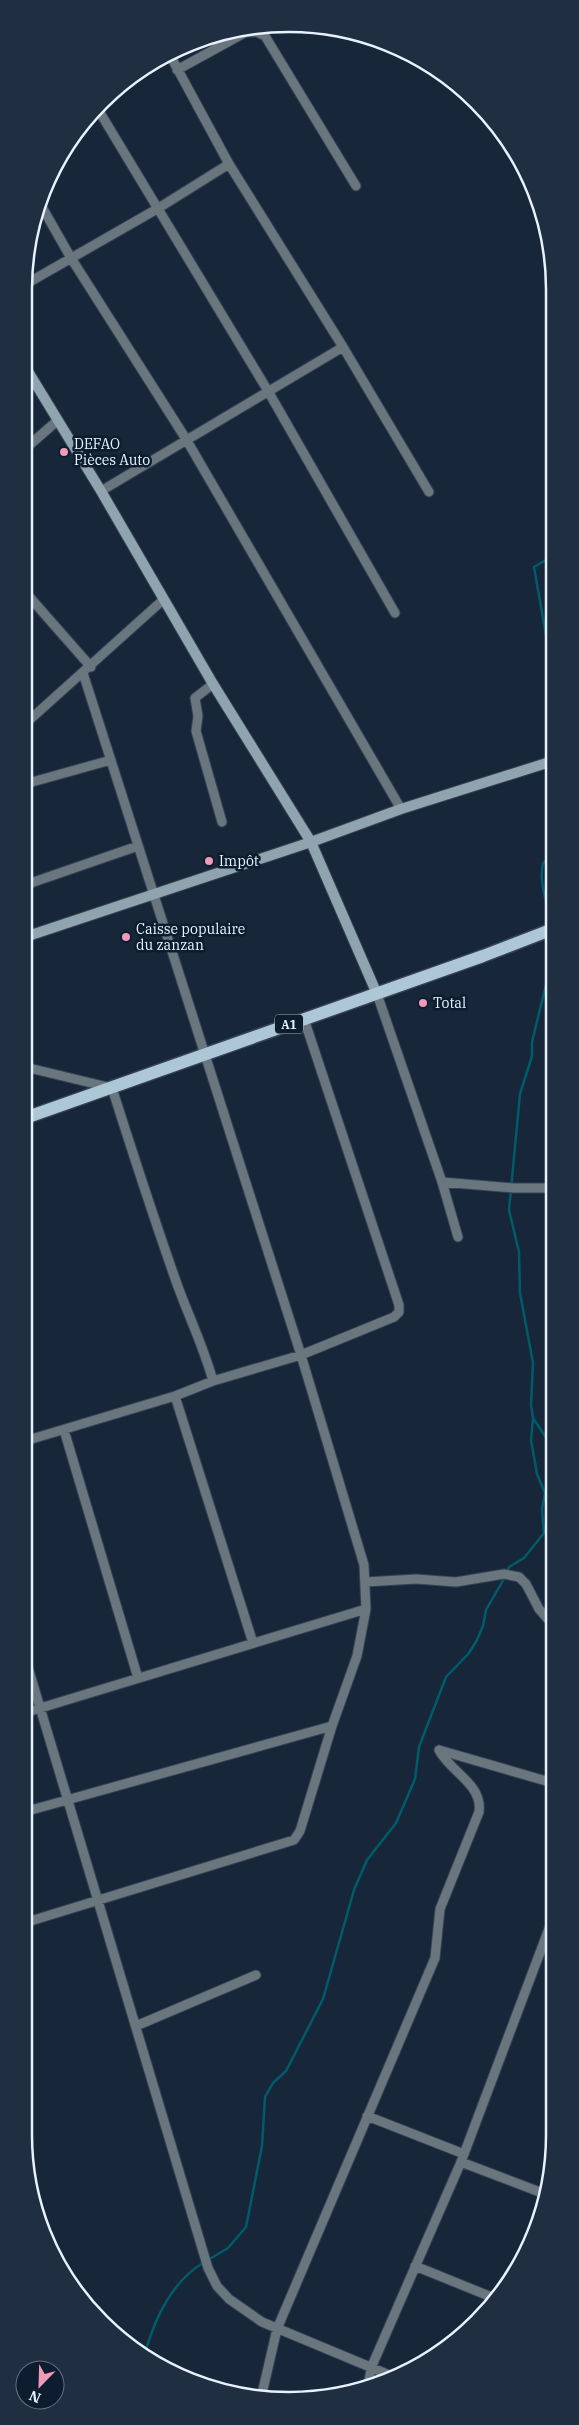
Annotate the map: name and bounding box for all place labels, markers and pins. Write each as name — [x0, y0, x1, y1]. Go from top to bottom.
place label: DEFAO Pièces Auto — [74, 435, 150, 469]
marker: DEFAO Pièces Auto — [58, 446, 70, 458]
place label: Impôt — [219, 852, 259, 870]
marker: Impôt — [203, 855, 215, 867]
place label: Caisse populaire du zanzan — [136, 920, 245, 954]
marker: Caisse populaire du zanzan — [120, 931, 132, 943]
place label: Total — [433, 994, 466, 1012]
marker: Total — [417, 997, 429, 1009]

